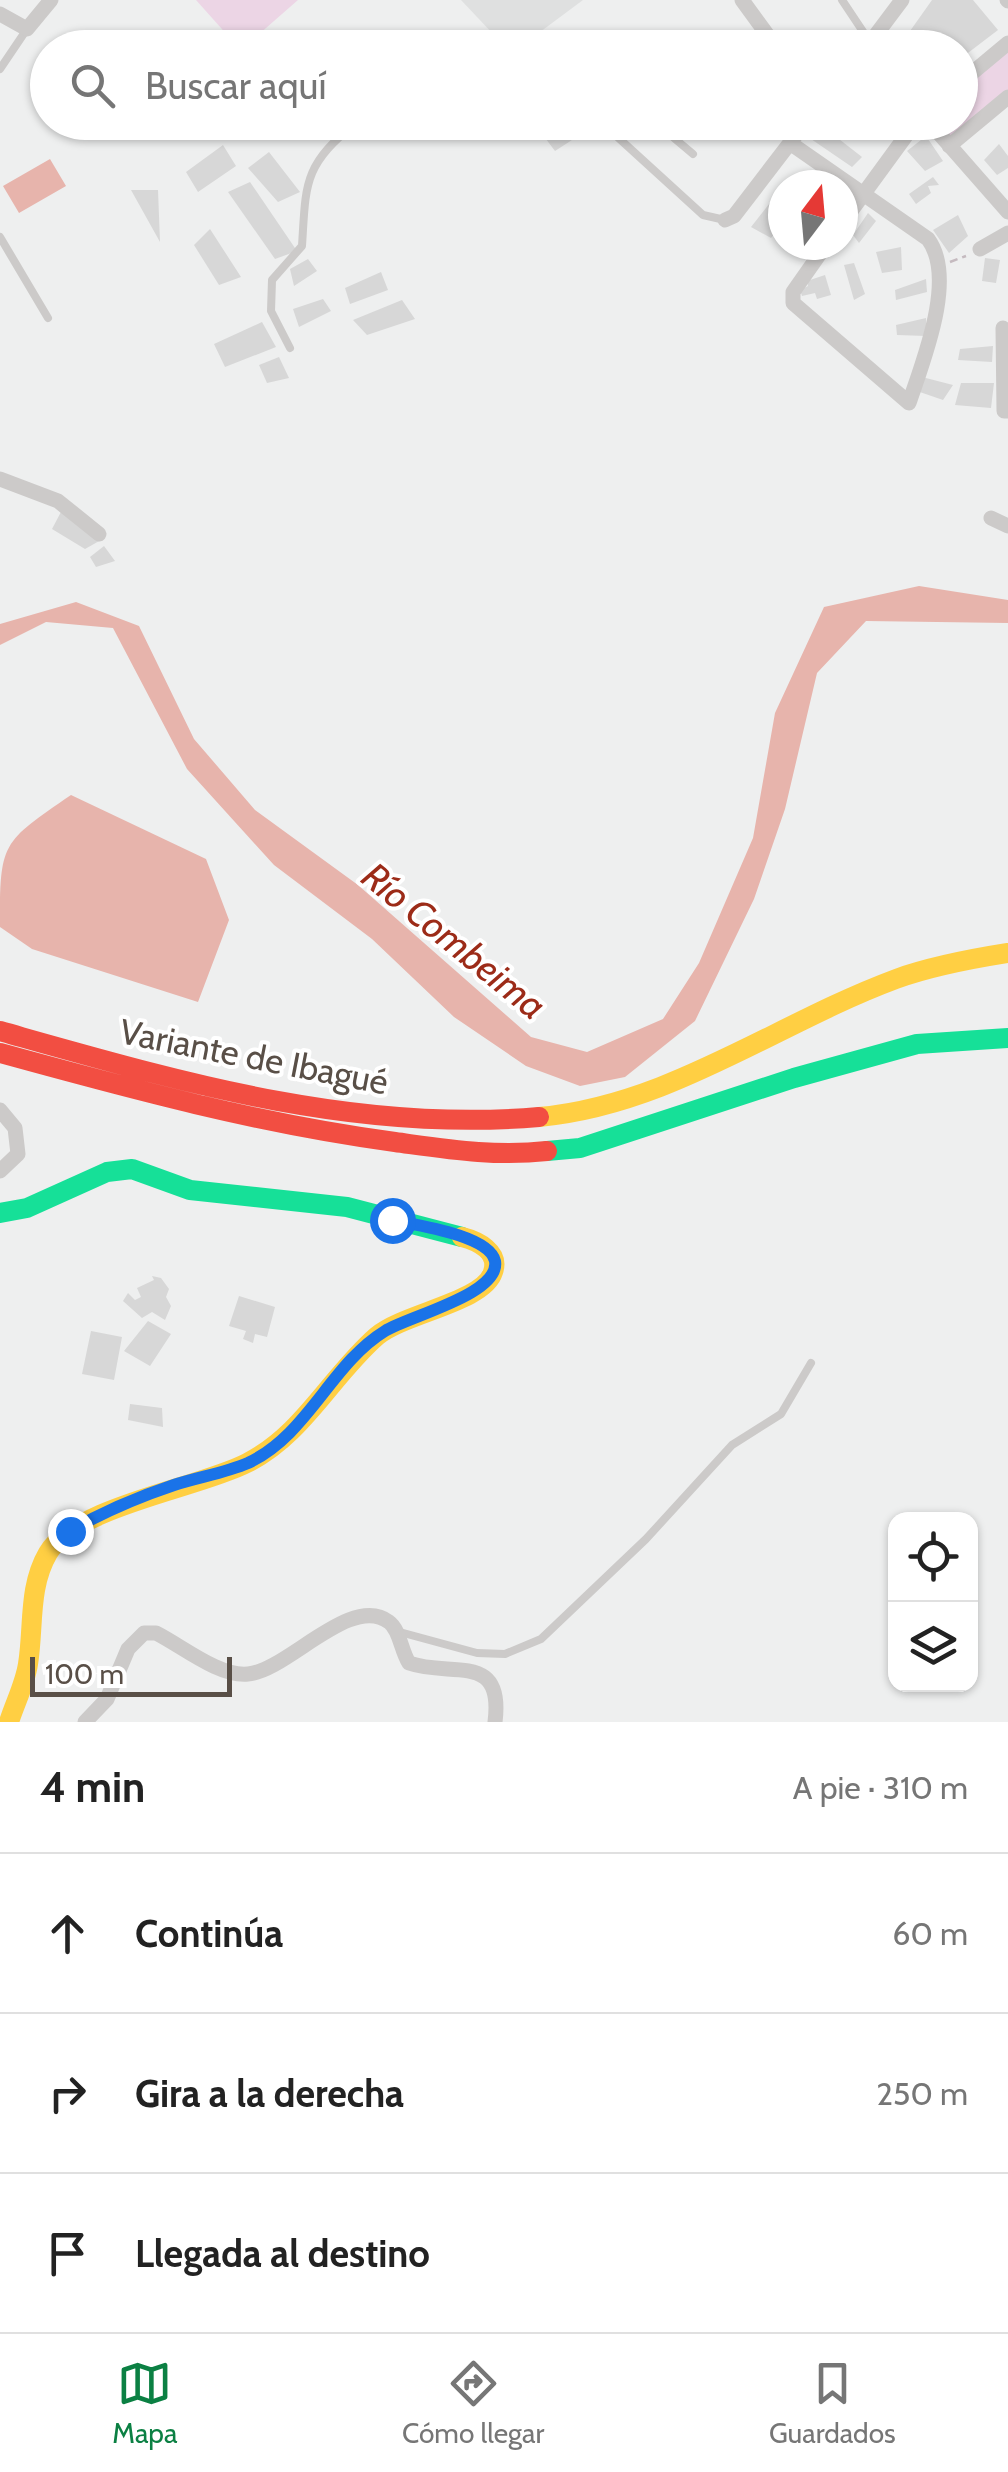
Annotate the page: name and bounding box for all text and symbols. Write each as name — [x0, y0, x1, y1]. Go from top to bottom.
search box — [30, 30, 978, 140]
icon: search — [65, 58, 120, 113]
text: Buscar aquí — [145, 62, 327, 109]
north arrow — [768, 170, 858, 260]
water label: Río Combeima — [353, 852, 556, 1029]
street label: Variante de Ibagué — [116, 1009, 392, 1104]
route start — [370, 1198, 416, 1244]
route end — [48, 1509, 94, 1555]
map controls — [888, 1512, 978, 1692]
button: locate — [888, 1512, 978, 1602]
button: layers — [888, 1602, 978, 1692]
scale bar — [30, 1652, 232, 1696]
text: 100 m — [45, 1657, 124, 1691]
text: 4 min — [40, 1761, 145, 1813]
text: A pie · 310 m — [793, 1768, 968, 1807]
icon: ahead — [40, 1906, 95, 1961]
text: Continúa — [135, 1910, 283, 1957]
text: 60 m — [892, 1914, 968, 1953]
icon: right — [40, 2066, 95, 2121]
text: Gira a la derecha — [135, 2070, 404, 2117]
text: 250 m — [876, 2074, 968, 2113]
icon: arrive — [40, 2226, 95, 2281]
text: Llegada al destino — [135, 2230, 430, 2277]
tab: Mapa — [112, 2356, 177, 2450]
tab: Cómo llegar — [402, 2356, 544, 2450]
tab: Guardados — [769, 2356, 896, 2450]

